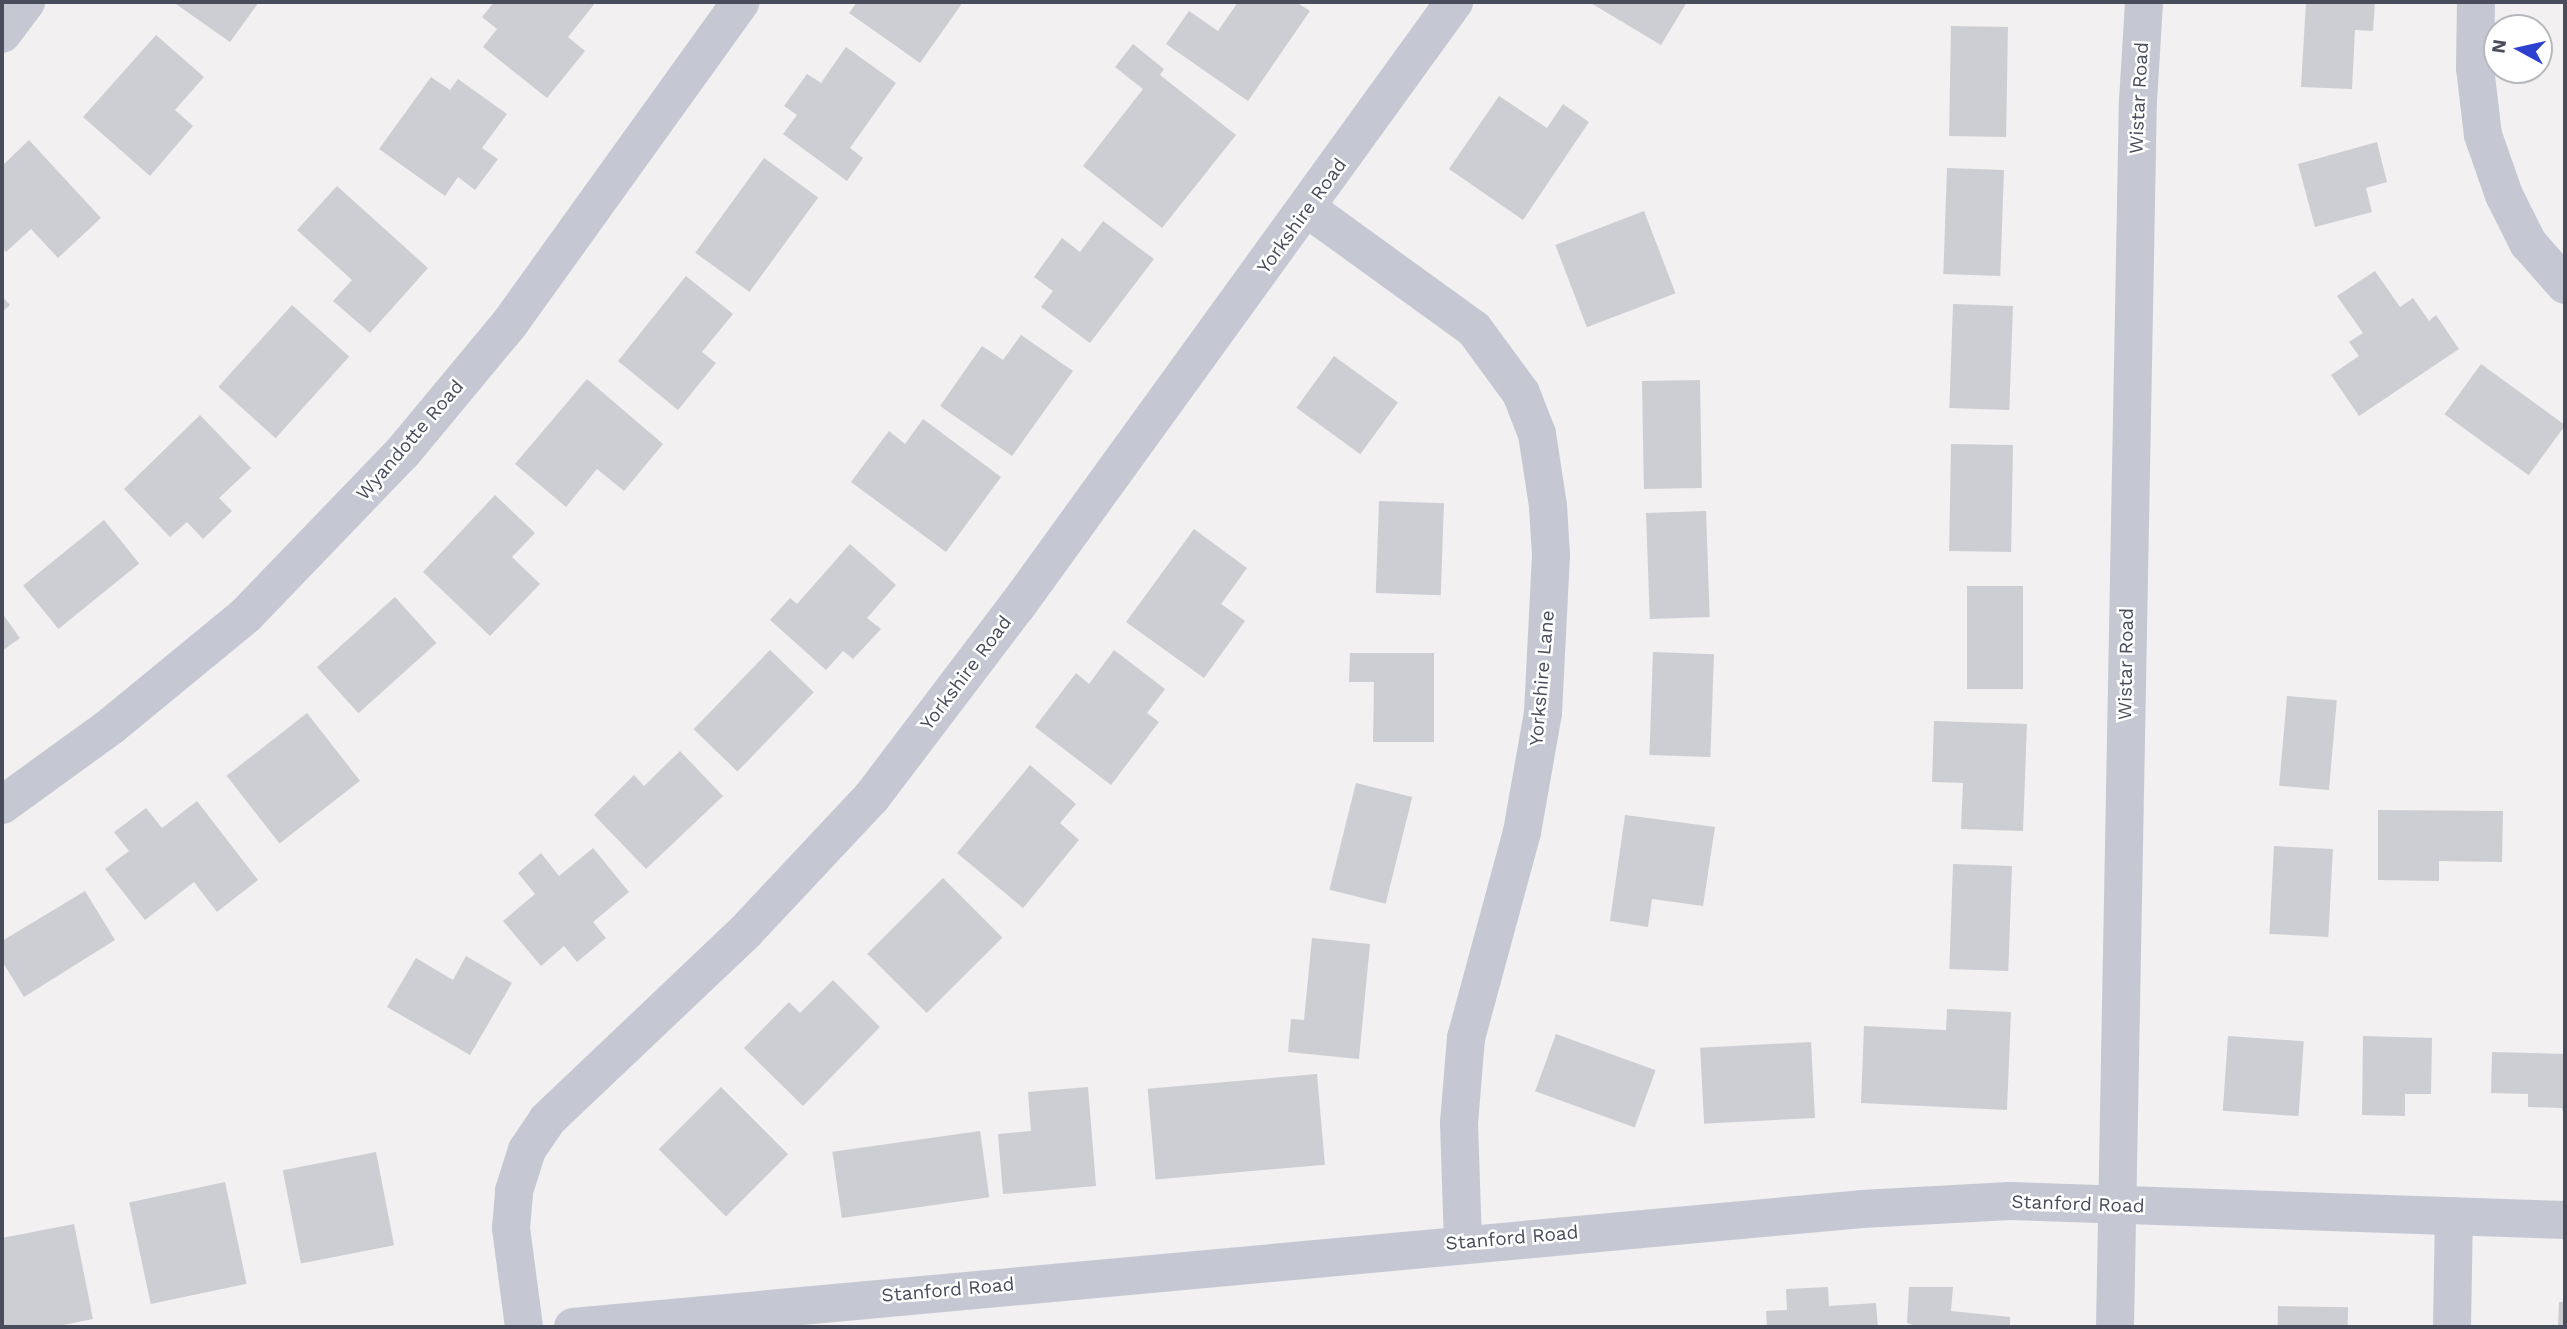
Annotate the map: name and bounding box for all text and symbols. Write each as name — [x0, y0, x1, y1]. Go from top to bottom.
north arrow — [2483, 14, 2553, 84]
text: N — [2486, 38, 2511, 55]
street label: Wistar Road — [2125, 41, 2153, 155]
street label: Yorkshire Road — [1252, 154, 1352, 278]
street label: Wyandotte Road — [352, 375, 468, 505]
street label: Wistar Road — [2114, 607, 2138, 721]
street label: Yorkshire Lane — [1525, 609, 1559, 747]
street label: Yorkshire Road — [916, 611, 1016, 735]
street label: Stanford Road — [2011, 1190, 2145, 1218]
street label: Stanford Road — [1445, 1221, 1579, 1255]
street label: Stanford Road — [881, 1273, 1015, 1307]

